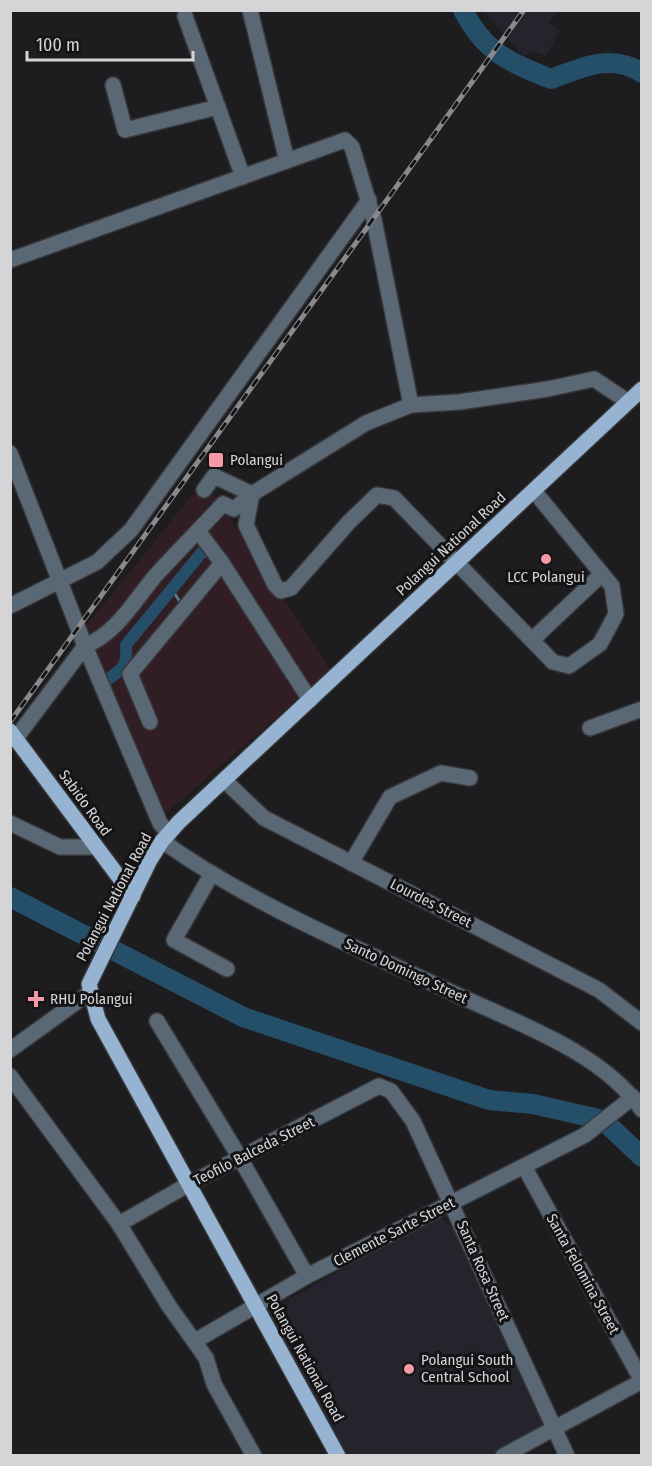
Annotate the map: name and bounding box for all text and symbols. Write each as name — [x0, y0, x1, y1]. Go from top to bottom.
scale bar — [27, 24, 194, 62]
text: 100 m — [36, 34, 80, 56]
marker: Polangui — [207, 451, 225, 469]
place label: Polangui — [230, 451, 283, 469]
street label: Polangui National Road — [392, 489, 510, 599]
marker: LCC Polangui — [539, 552, 553, 566]
place label: LCC Polangui — [507, 568, 585, 586]
street label: Sabido Road — [55, 767, 115, 839]
street label: Polangui National Road — [72, 830, 156, 964]
street label: Lourdes Street — [387, 875, 475, 931]
street label: Santo Domingo Street — [342, 935, 470, 1007]
marker: RHU Polangui — [27, 990, 45, 1008]
place label: RHU Polangui — [50, 990, 133, 1008]
street label: Teofilo Balceda Street — [191, 1113, 318, 1189]
street label: Clemente Sarte Street — [330, 1194, 458, 1270]
street label: Santa Felomina Street — [543, 1211, 624, 1337]
street label: Santa Rosa Street — [453, 1218, 513, 1324]
street label: Polangui National Road — [262, 1291, 348, 1425]
place label: Polangui South Central School — [421, 1351, 513, 1386]
marker: Polangui South Central School — [402, 1362, 416, 1376]

